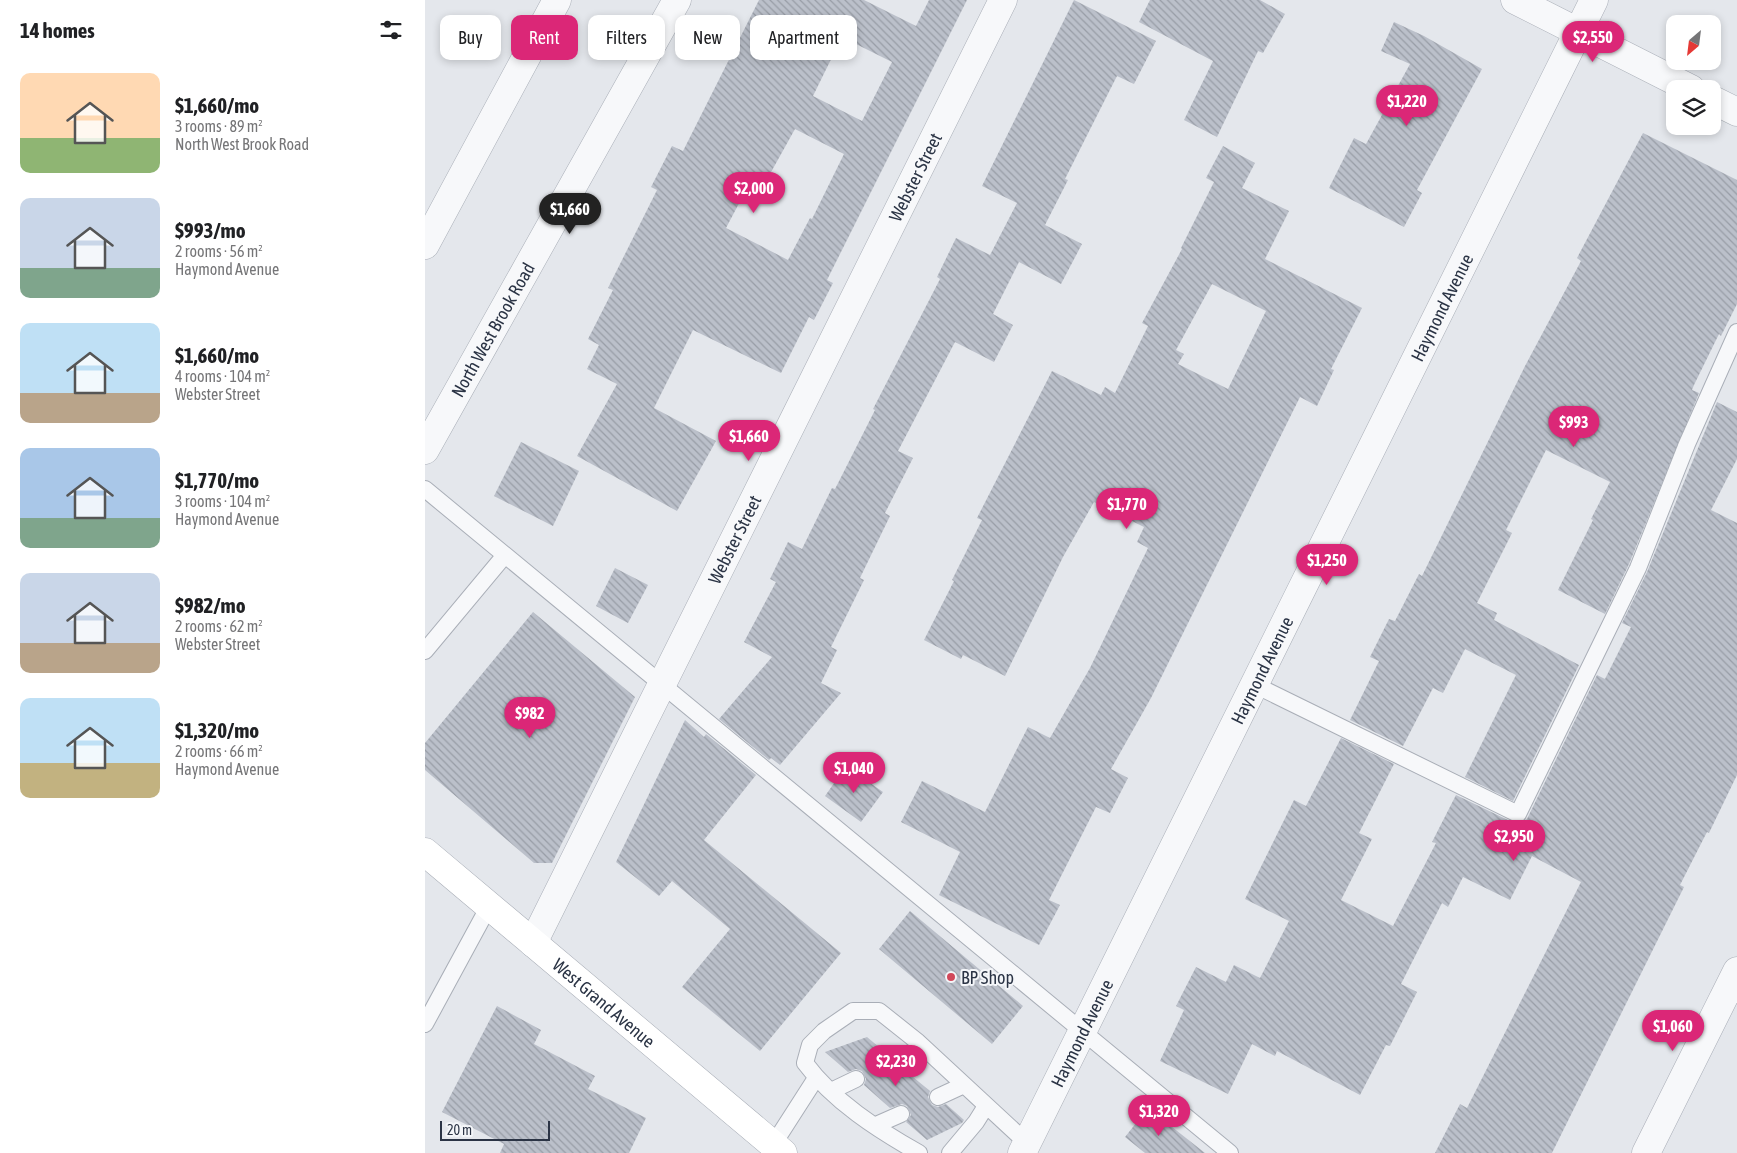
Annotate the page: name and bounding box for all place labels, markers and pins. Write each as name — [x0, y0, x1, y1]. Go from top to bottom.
pin: $2,550 — [1552, 20, 1634, 63]
pin: $1,220 — [1366, 84, 1448, 127]
pin: $2,000 — [713, 172, 795, 214]
pin: $1,660 — [529, 192, 611, 235]
pin: $993 — [1544, 406, 1604, 448]
pin: $1,660 — [708, 420, 790, 462]
pin: $1,770 — [1086, 488, 1168, 530]
pin: $1,250 — [1286, 544, 1368, 586]
pin: $982 — [500, 696, 560, 739]
pin: $1,040 — [813, 752, 895, 794]
pin: $2,950 — [1473, 820, 1555, 862]
place label: BP Shop — [961, 967, 1014, 988]
marker: BP Shop — [945, 971, 957, 983]
pin: $1,060 — [1632, 1010, 1714, 1052]
pin: $2,230 — [855, 1044, 937, 1087]
pin: $1,320 — [1118, 1094, 1200, 1137]

